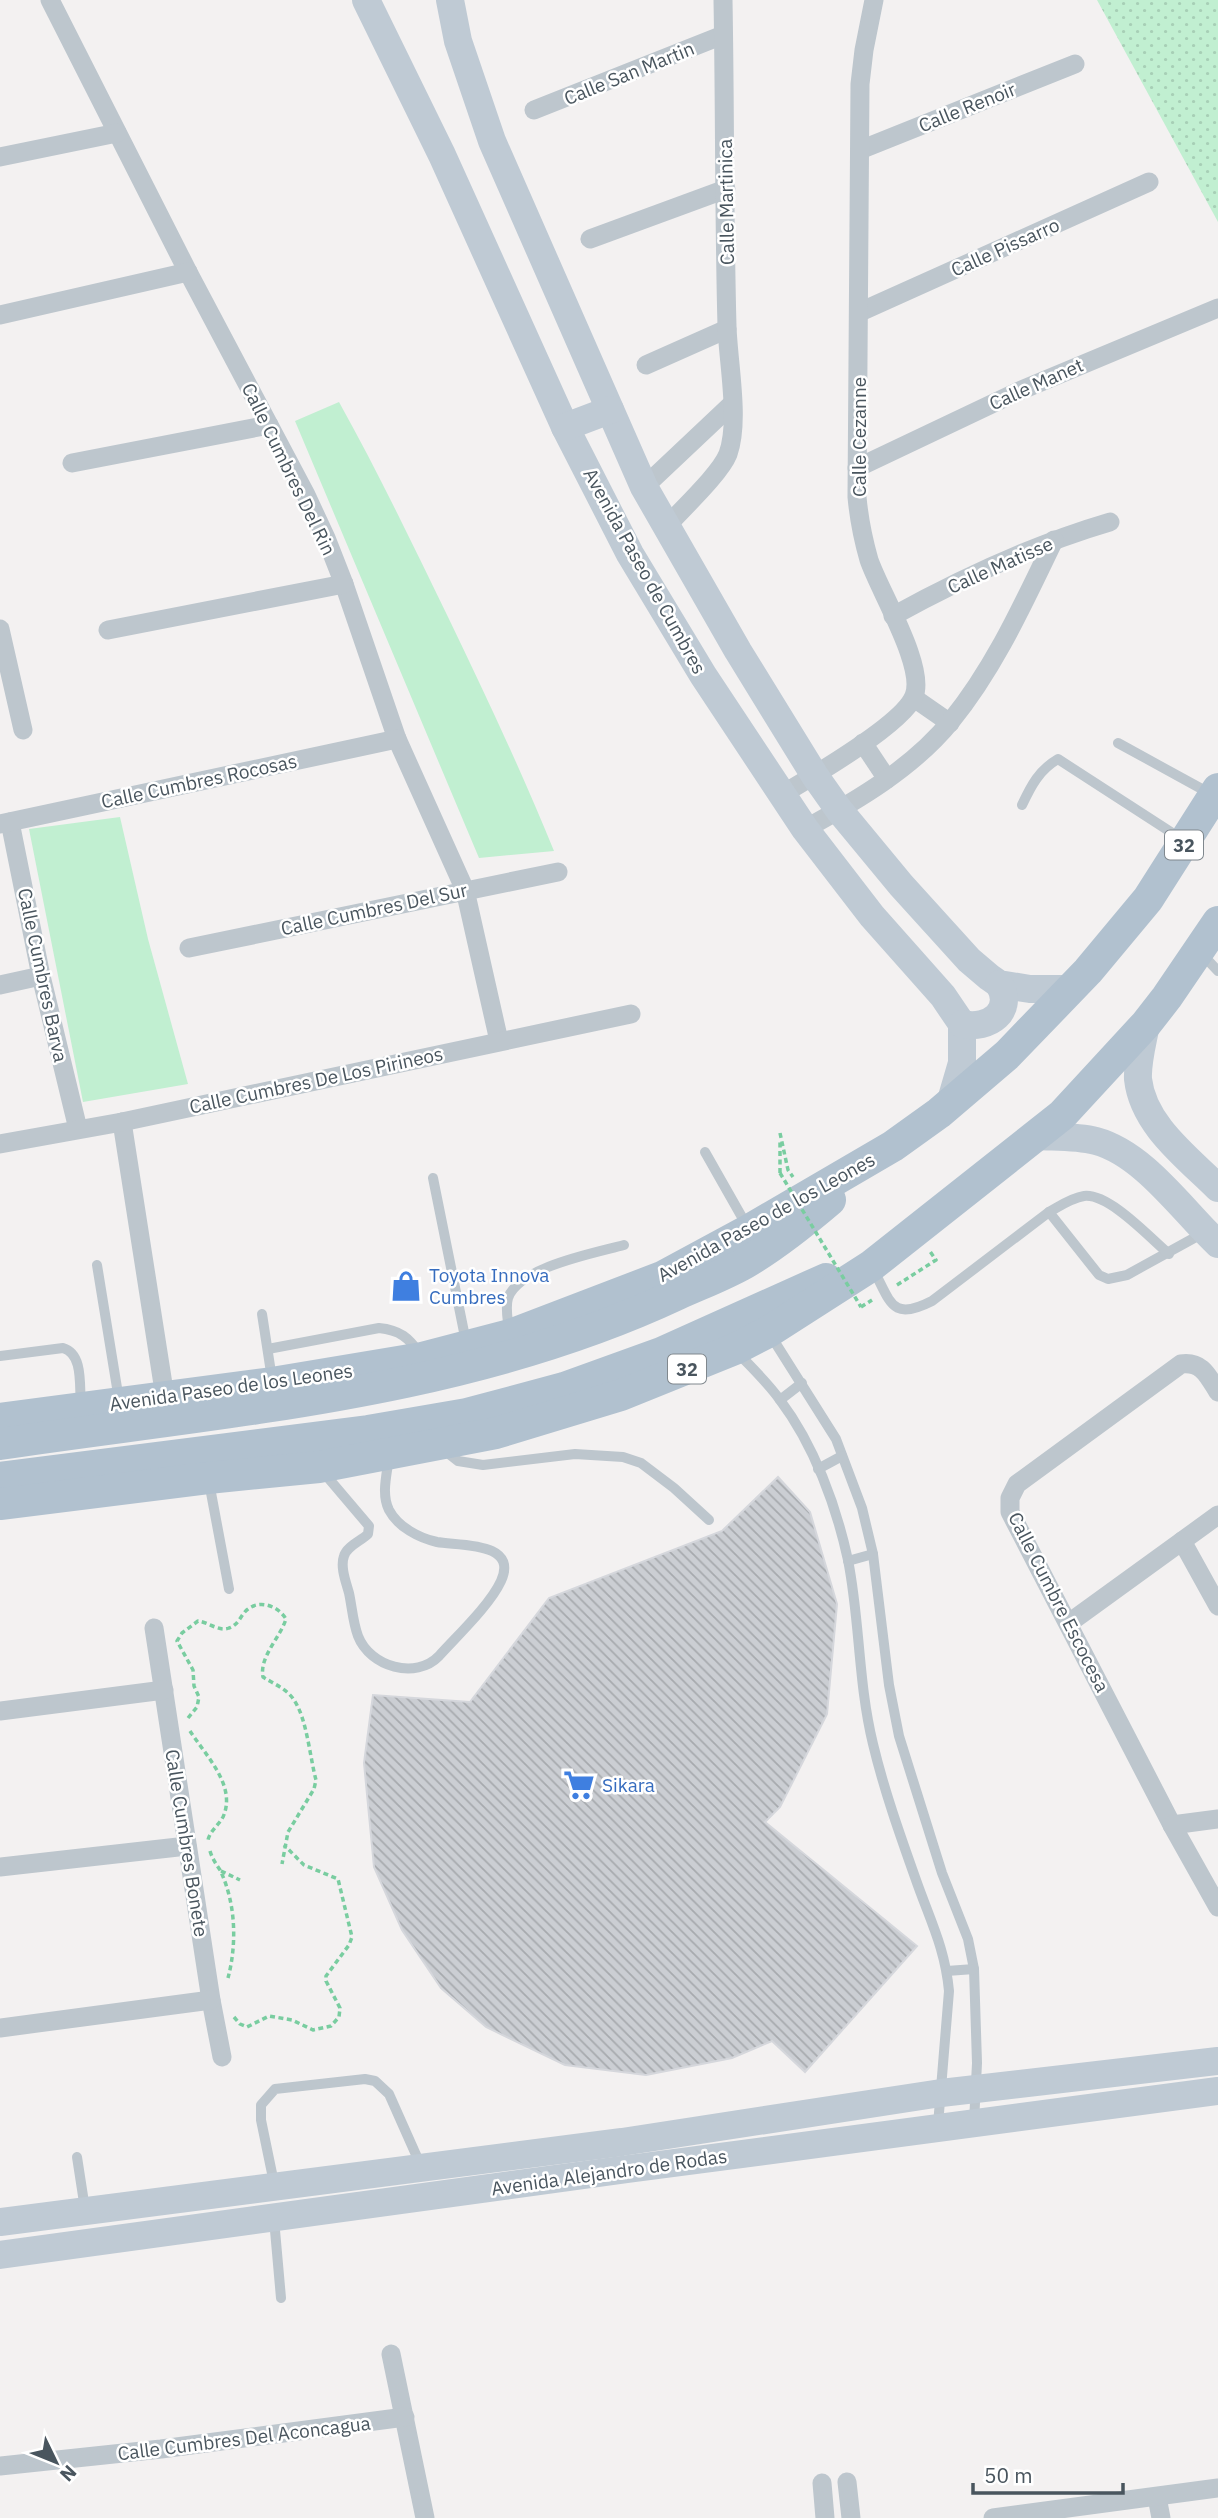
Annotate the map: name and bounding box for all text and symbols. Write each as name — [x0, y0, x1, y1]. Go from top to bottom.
street label: Calle San Martin — [560, 36, 698, 110]
street label: Calle Renoir — [915, 77, 1019, 137]
street label: Calle Martinica — [713, 139, 739, 265]
street label: Calle Pissarro — [947, 212, 1063, 282]
street label: Calle Manet — [985, 353, 1087, 415]
street label: Calle Cezanne — [847, 377, 871, 497]
street label: Calle Cumbres Del Rin — [237, 379, 341, 559]
street label: Avenida Paseo de Cumbres — [578, 464, 712, 678]
street label: Calle Matisse — [944, 531, 1056, 599]
street label: Calle Cumbres Rocosas — [99, 749, 299, 813]
road number: 32 — [1165, 830, 1203, 860]
street label: Calle Cumbres Del Sur — [279, 878, 469, 940]
street label: Calle Cumbres Barva — [13, 886, 73, 1064]
street label: Calle Cumbres De Los Pirineos — [187, 1041, 445, 1119]
street label: Avenida Paseo de los Leones — [653, 1147, 879, 1287]
place label: Toyota Innova Cumbres — [429, 1263, 550, 1309]
shop icon: Toyota Innova Cumbres — [389, 1269, 423, 1303]
road number: 32 — [668, 1354, 706, 1384]
street label: Avenida Paseo de los Leones — [108, 1358, 354, 1416]
street label: Calle Cumbre Escocesa — [1003, 1508, 1115, 1696]
street label: Calle Cumbres Bonete — [160, 1747, 214, 1939]
supermarket icon: Sikara — [562, 1768, 596, 1802]
place label: Sikara — [602, 1773, 655, 1797]
street label: Avenida Alejandro de Rodas — [489, 2144, 729, 2200]
street label: Calle Cumbres Del Aconcagua — [116, 2411, 372, 2465]
north arrow — [21, 2427, 91, 2497]
scale bar — [973, 2452, 1124, 2496]
text: N — [55, 2460, 82, 2487]
text: 50 m — [984, 2461, 1033, 2489]

